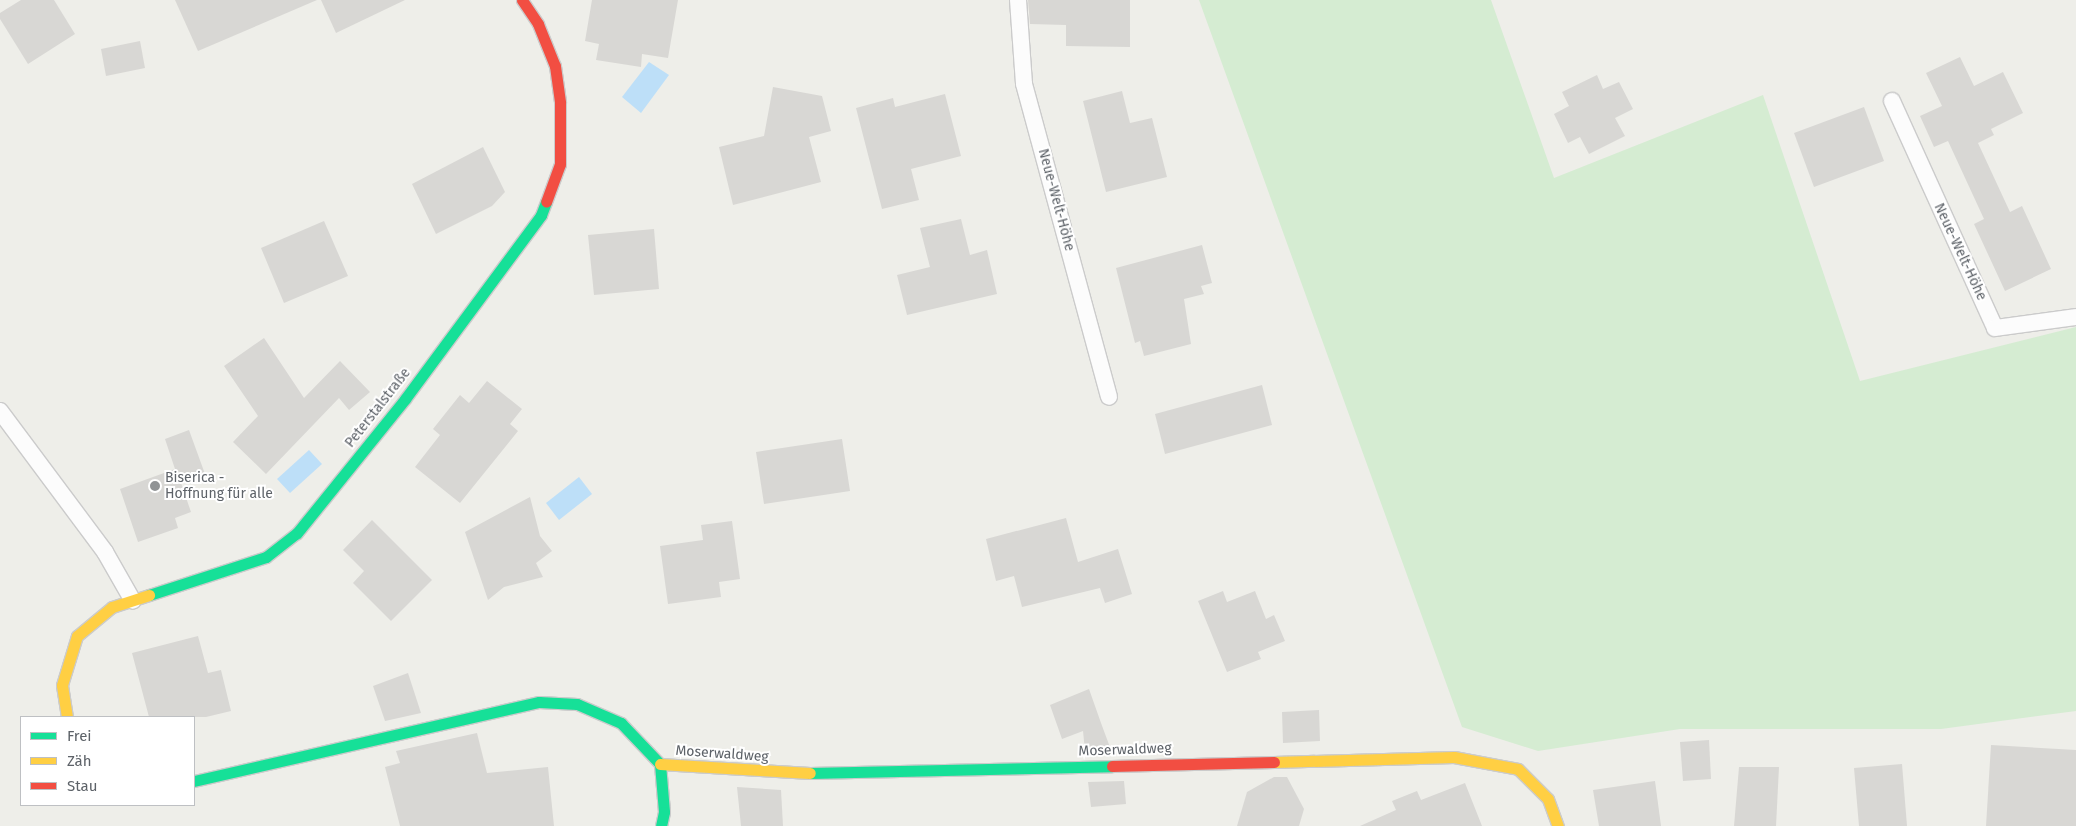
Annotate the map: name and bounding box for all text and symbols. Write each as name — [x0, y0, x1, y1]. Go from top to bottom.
street label: Neue-Welt-Höhe — [1034, 147, 1078, 253]
street label: Neue-Welt-Höhe — [1930, 201, 1990, 303]
street label: Peterstalstraße — [342, 365, 414, 451]
place label: Biserica - Hoffnung für alle — [165, 470, 273, 502]
marker: Biserica - Hoffnung für alle — [149, 480, 161, 492]
legend — [20, 716, 195, 806]
text: Frei — [67, 727, 92, 745]
street label: Moserwaldweg — [1078, 740, 1172, 760]
street label: Moserwaldweg — [675, 742, 769, 766]
text: Zäh — [67, 752, 92, 770]
text: Stau — [67, 777, 97, 795]

